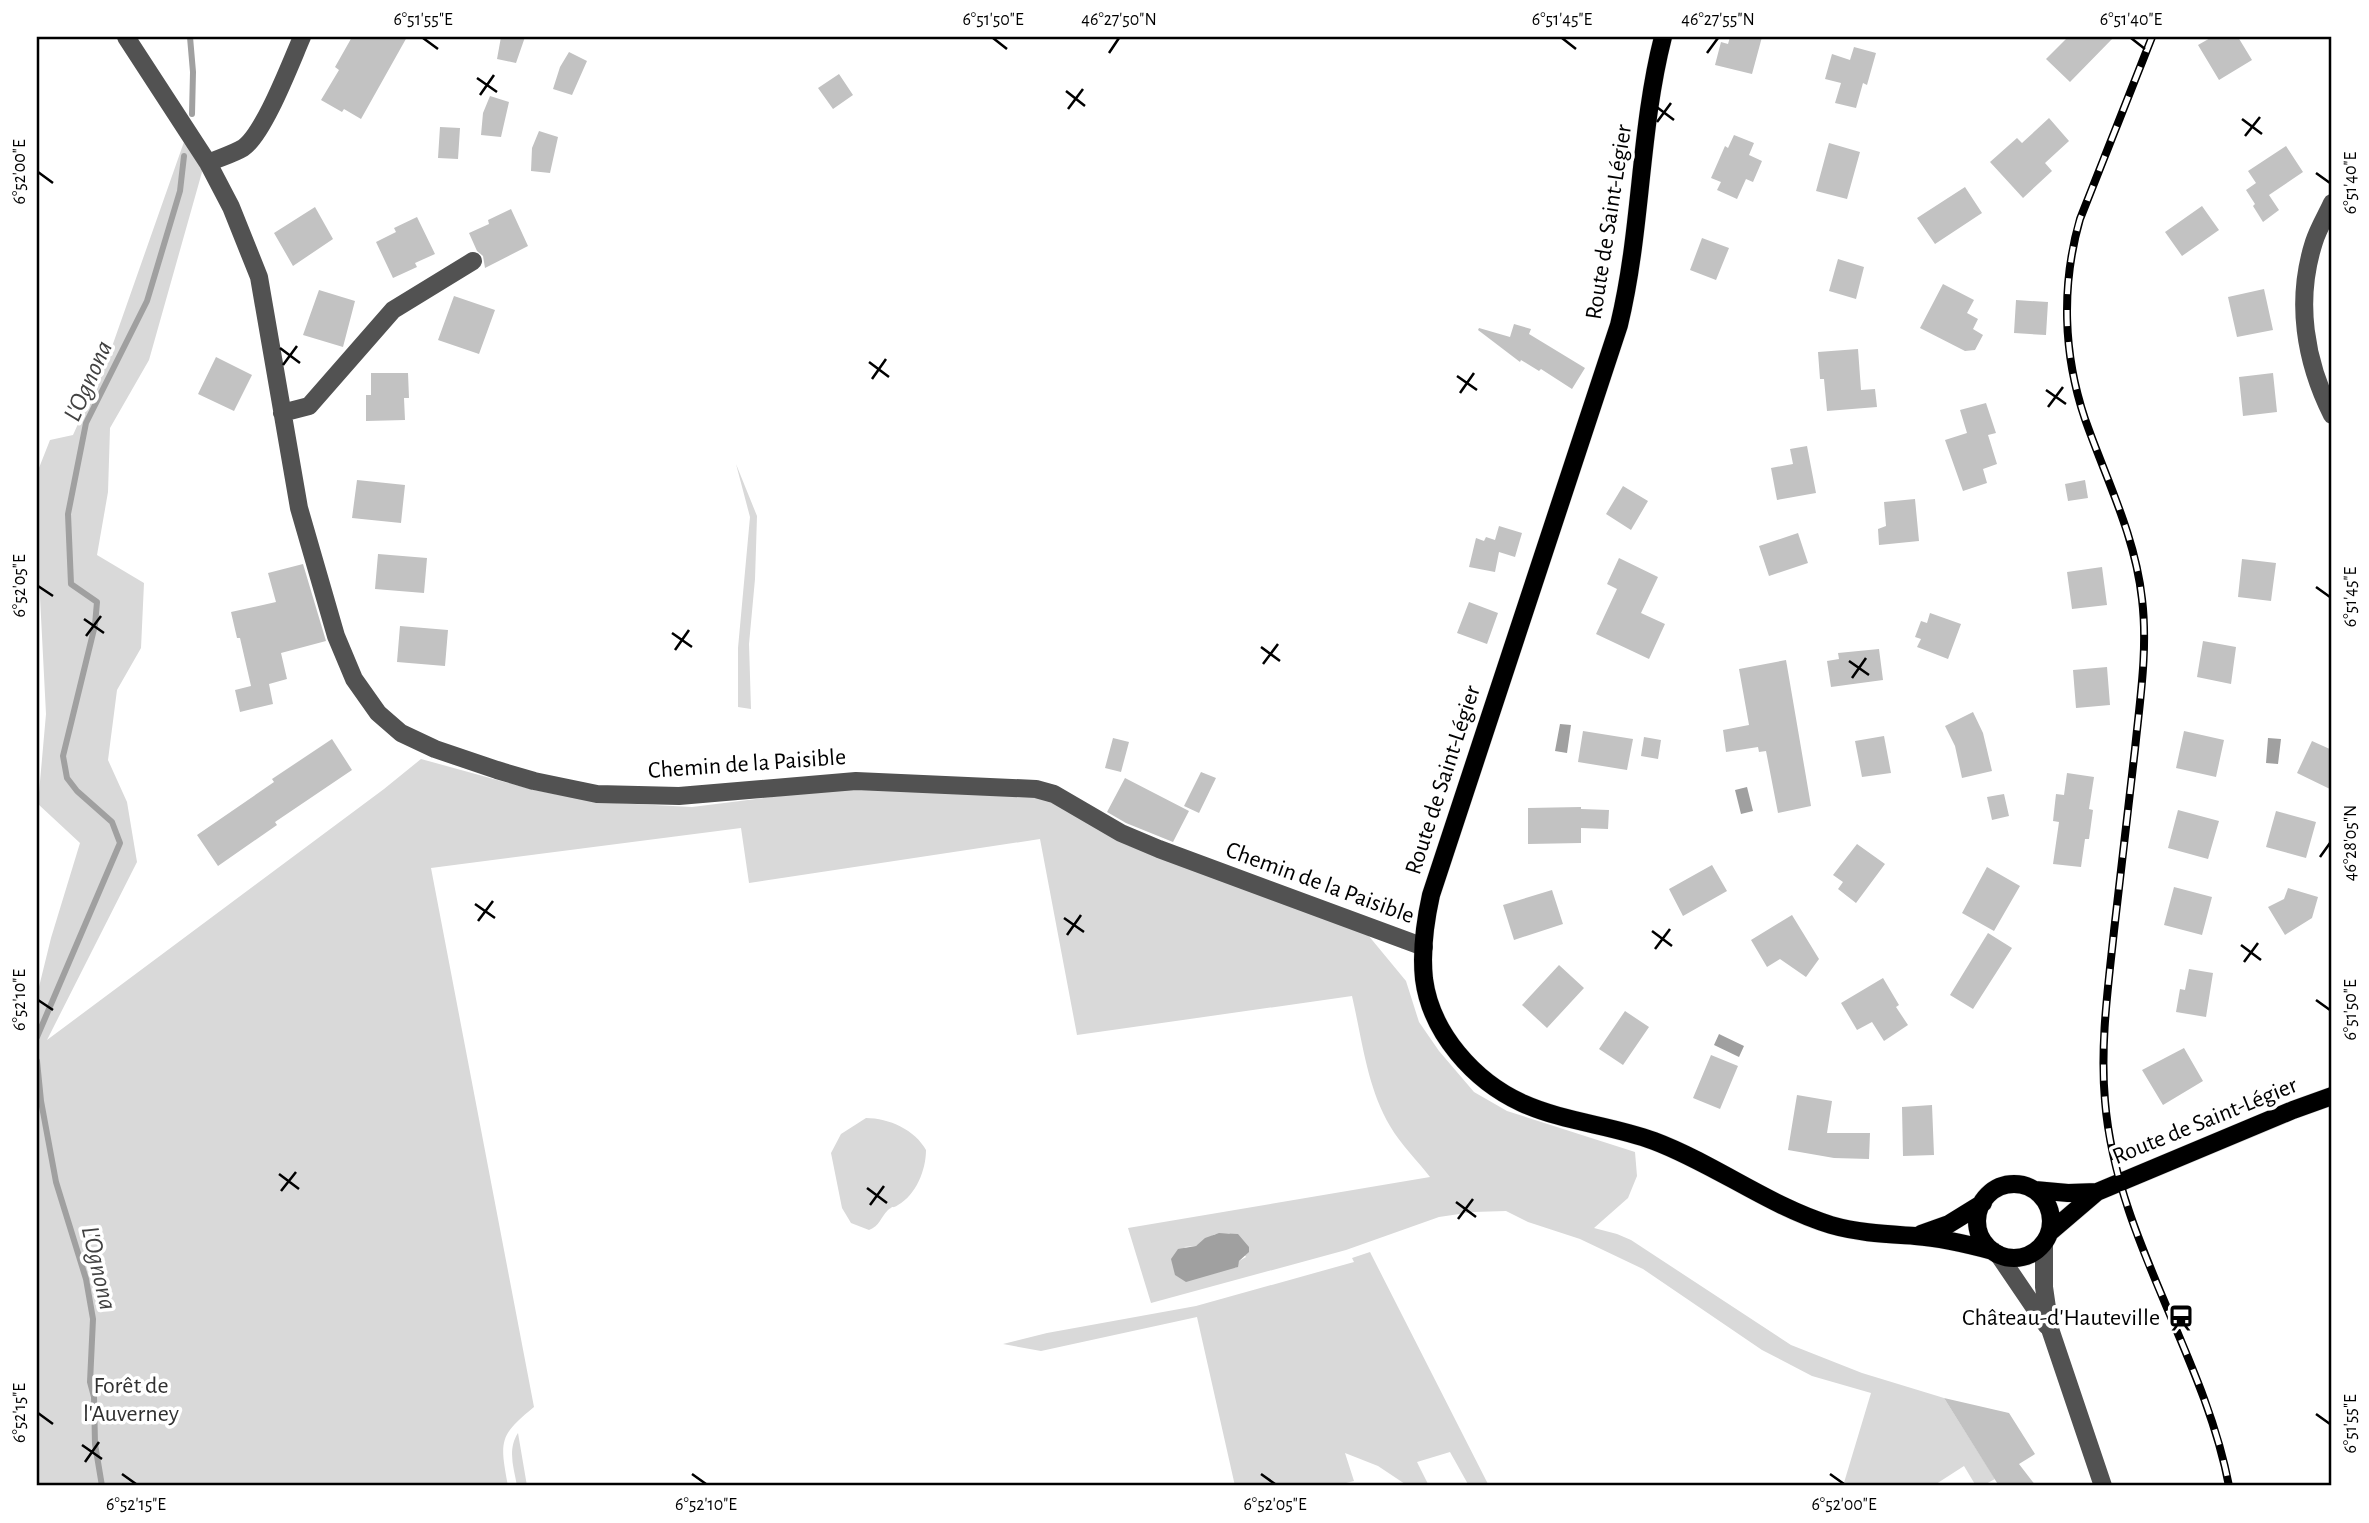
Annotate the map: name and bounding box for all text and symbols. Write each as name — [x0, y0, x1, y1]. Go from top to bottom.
text: 6°51'55"E — [393, 11, 453, 29]
text: 6°51'50"E — [962, 11, 1024, 29]
text: 46°27'50"N — [1081, 11, 1157, 29]
text: 6°51'45"E — [1532, 11, 1592, 29]
text: 46°27'55"N — [1681, 11, 1755, 29]
text: 6°51'40"E — [2100, 11, 2162, 29]
street label: Route de Saint-Légier — [1582, 123, 1636, 321]
text: 6°52'00"E — [11, 139, 29, 205]
text: 6°51'40"E — [2342, 152, 2360, 214]
water label: L'Ognona — [59, 337, 117, 425]
text: 6°52'05"E — [11, 554, 29, 618]
text: 6°51'45"E — [2342, 567, 2360, 627]
street label: Route de Saint-Légier — [1401, 682, 1485, 877]
street label: Chemin de la Paisible — [647, 745, 847, 783]
text: 46°28'05"N — [2342, 805, 2360, 881]
street label: Chemin de la Paisible — [1223, 838, 1417, 928]
text: 6°52'10"E — [11, 969, 29, 1031]
text: 6°51'50"E — [2342, 979, 2360, 1041]
street label: Route de Saint-Légier — [2109, 1073, 2301, 1169]
water label: L'Ognona — [77, 1223, 121, 1313]
station icon: Château-d'Hauteville — [2166, 1303, 2196, 1333]
place label: Château-d'Hauteville — [1962, 1306, 2160, 1330]
park label: Forêt de l'Auverney — [83, 1374, 179, 1426]
text: 6°52'15"E — [11, 1383, 29, 1443]
text: 6°51'55"E — [2342, 1394, 2360, 1454]
text: 6°52'15"E — [106, 1496, 166, 1514]
text: 6°52'10"E — [675, 1496, 737, 1514]
text: 6°52'05"E — [1243, 1496, 1307, 1514]
text: 6°52'00"E — [1811, 1496, 1877, 1514]

